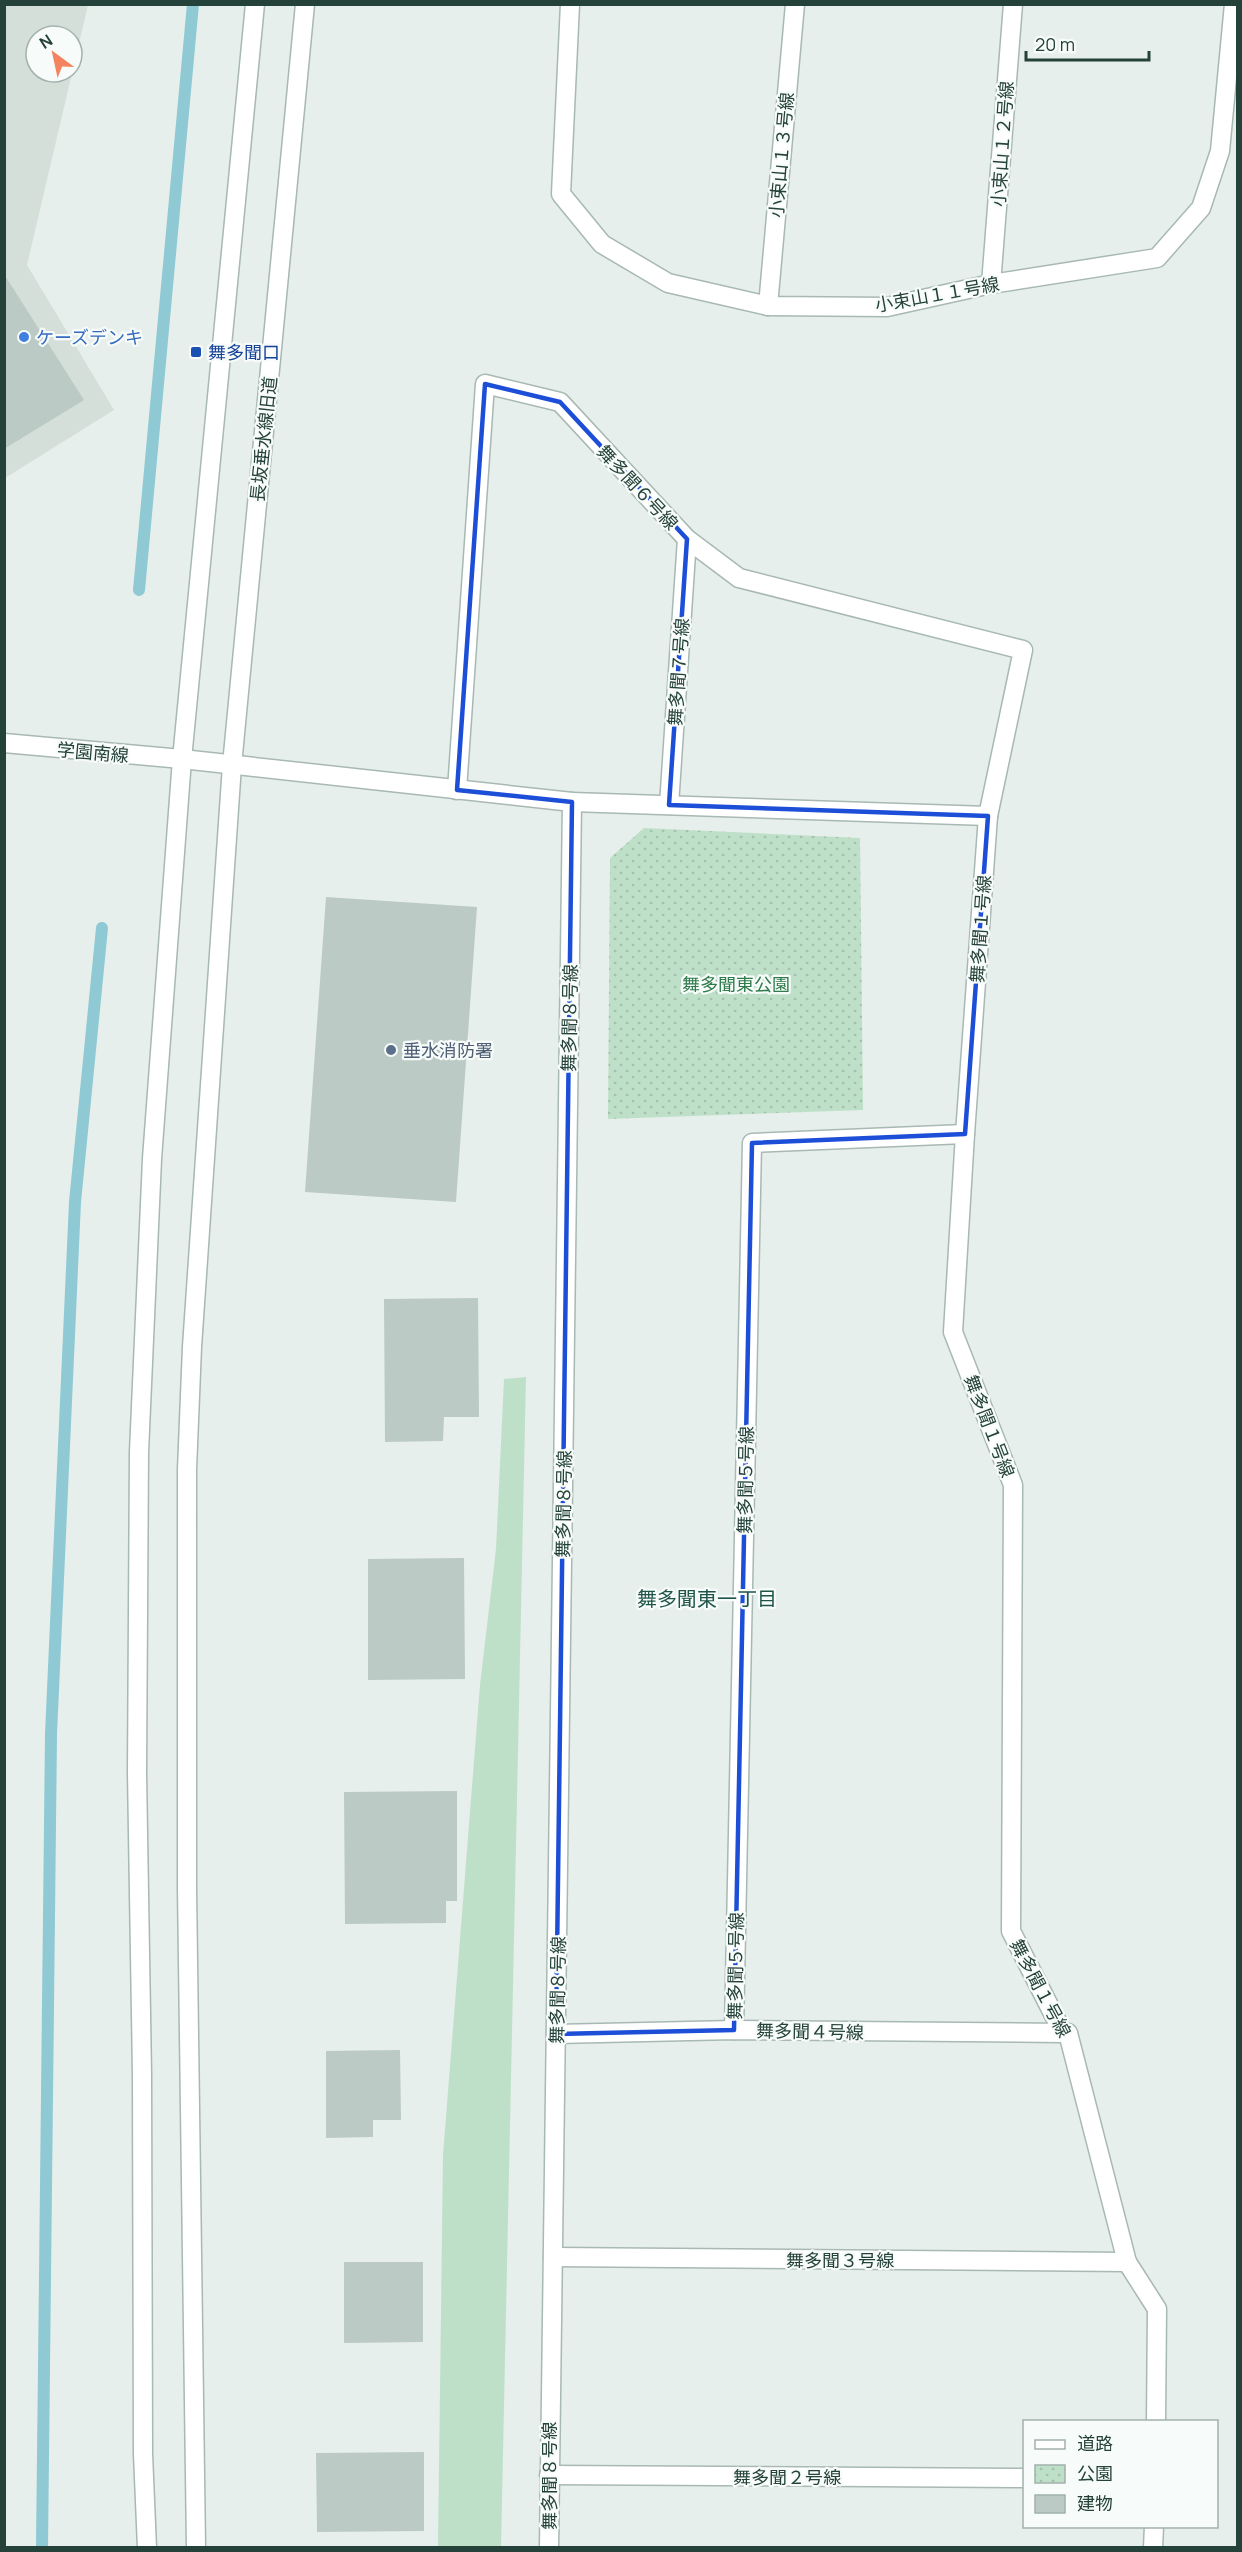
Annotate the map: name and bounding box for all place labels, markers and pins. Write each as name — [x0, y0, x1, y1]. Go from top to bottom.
place label: ケーズデンキ — [36, 325, 143, 349]
marker: ケーズデンキ — [17, 330, 31, 344]
place label: 舞多聞口 — [208, 340, 280, 364]
marker: 舞多聞口 — [189, 345, 203, 359]
place label: 垂水消防署 — [403, 1038, 493, 1062]
marker: 垂水消防署 — [384, 1043, 398, 1057]

